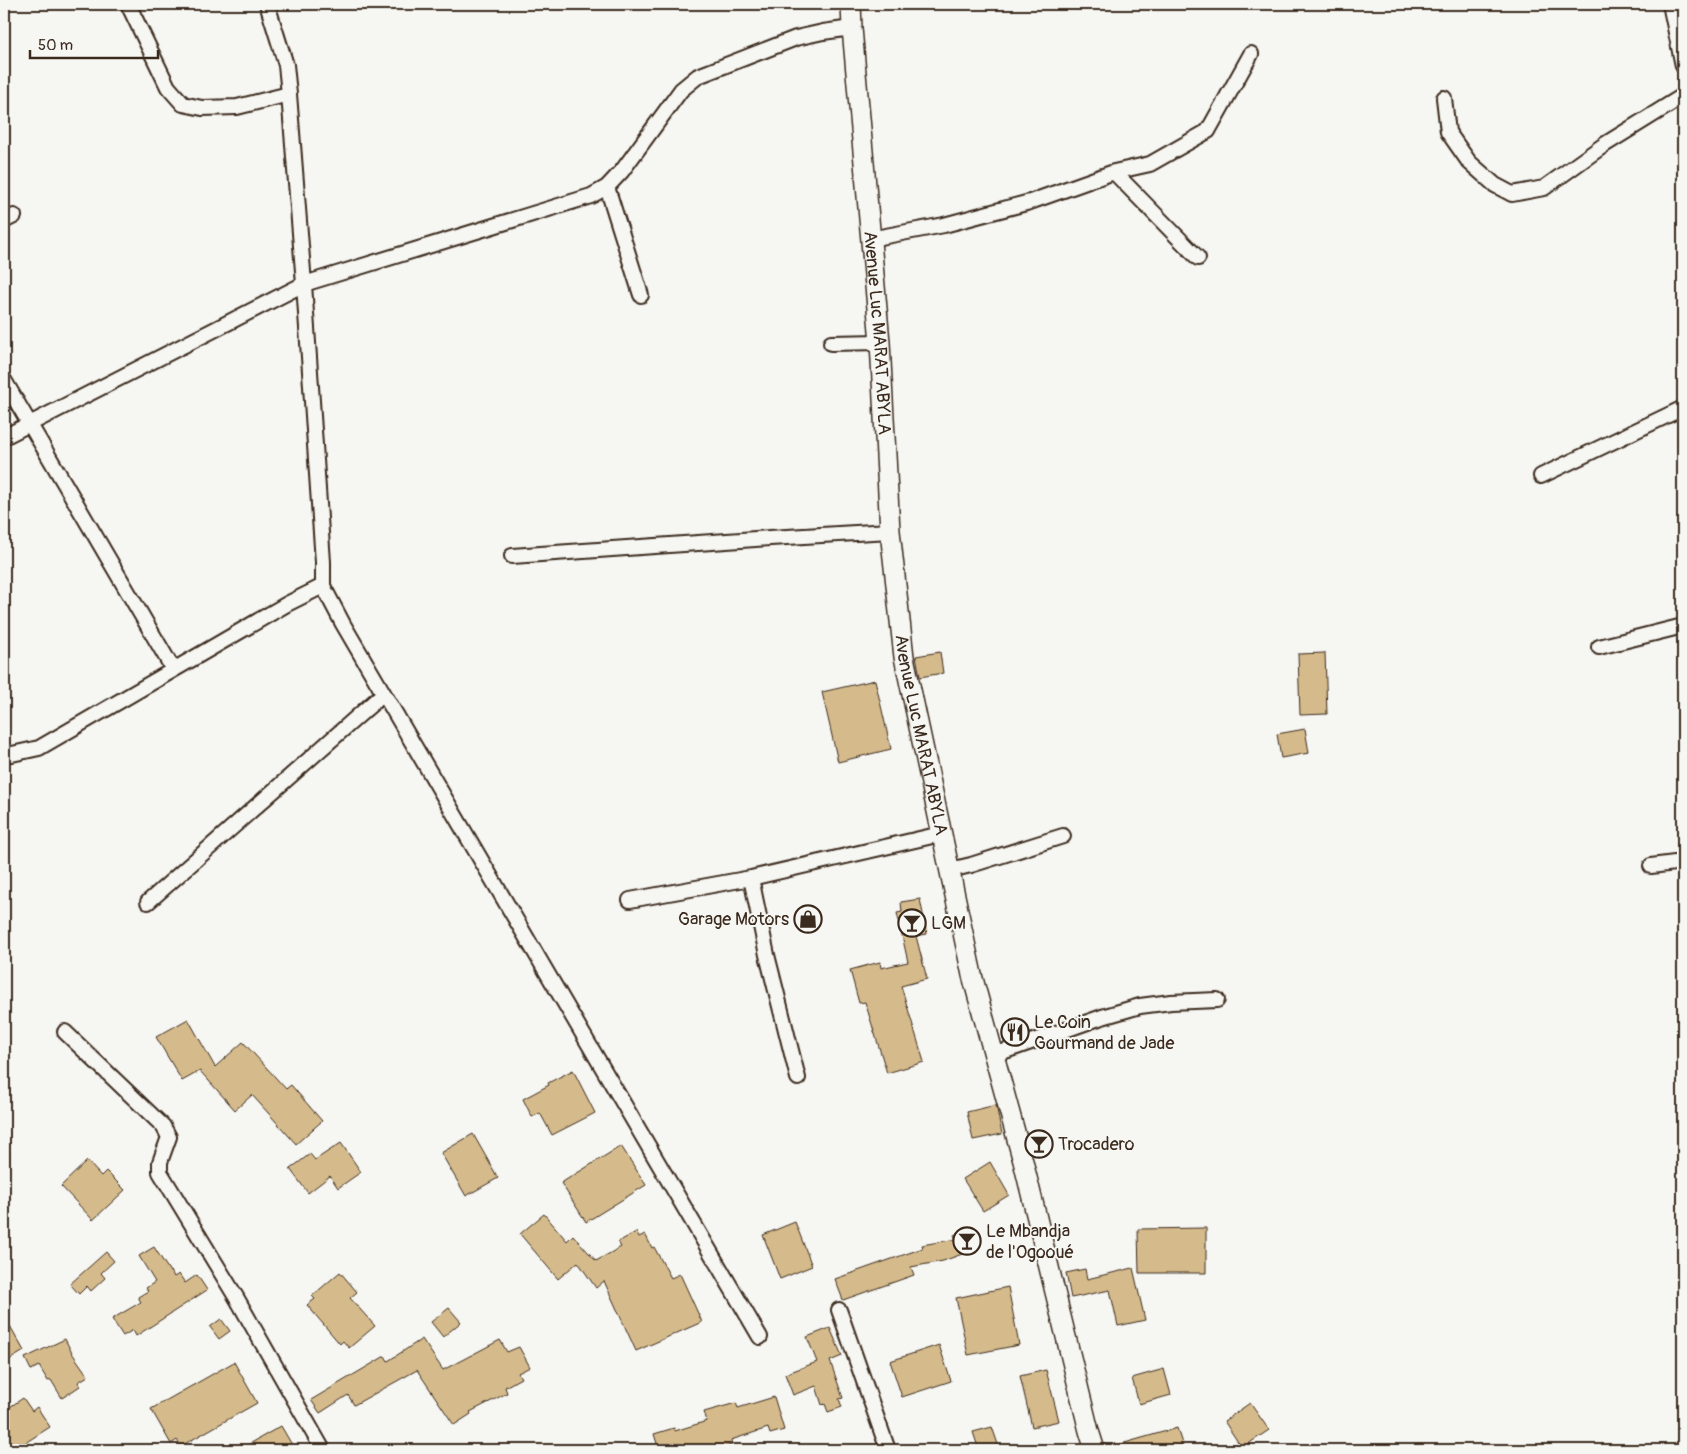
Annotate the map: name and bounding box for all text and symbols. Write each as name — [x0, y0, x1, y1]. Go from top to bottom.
scale bar — [30, 28, 158, 60]
text: 50 m — [38, 36, 73, 55]
street label: Avenue Luc MARAT ABYLA — [859, 230, 896, 436]
street label: Avenue Luc MARAT ABYLA — [890, 633, 953, 838]
shop icon: Garage Motors — [793, 904, 823, 934]
place label: Garage Motors — [678, 908, 789, 931]
bar icon: LGM — [897, 908, 927, 938]
place label: LGM — [931, 912, 966, 935]
place label: Le Coin Gourmand de Jade — [1034, 1011, 1175, 1055]
restaurant icon: Le Coin Gourmand de Jade — [1000, 1017, 1030, 1047]
bar icon: Trocadero — [1024, 1129, 1054, 1159]
place label: Trocadero — [1058, 1133, 1135, 1156]
place label: Le Mbandja de l'Ogooué — [986, 1220, 1074, 1264]
bar icon: Le Mbandja de l'Ogooué — [952, 1226, 982, 1256]

